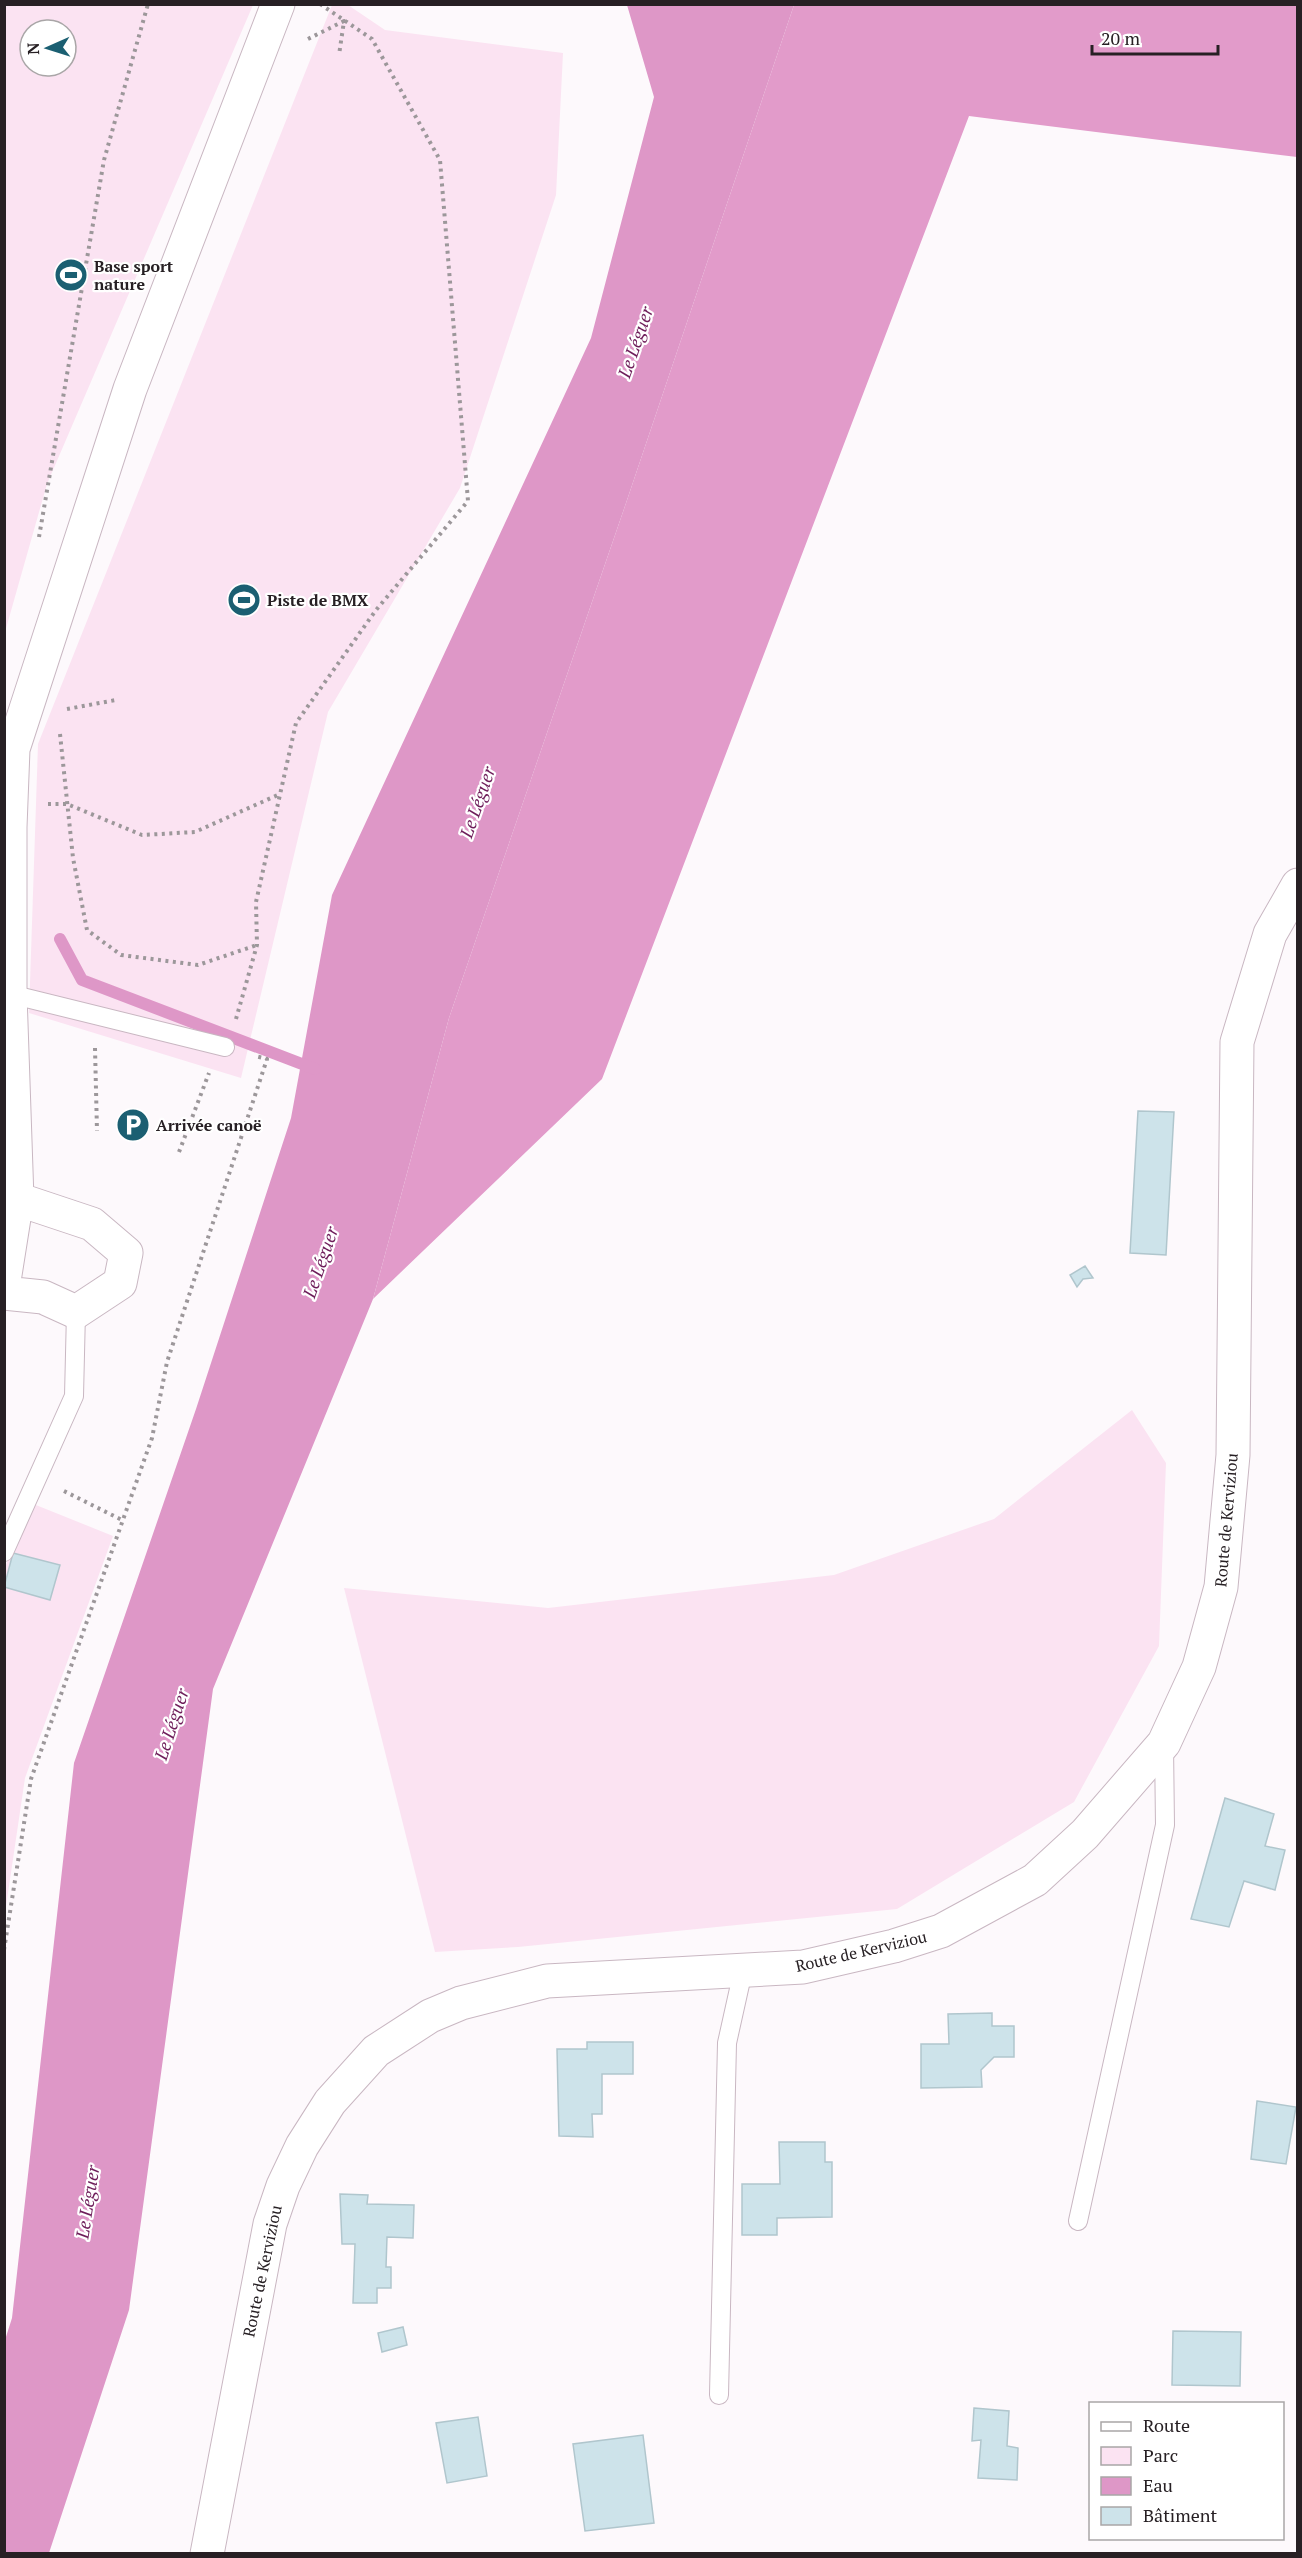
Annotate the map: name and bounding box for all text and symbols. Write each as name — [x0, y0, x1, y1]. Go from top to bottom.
north arrow — [18, 18, 78, 78]
scale bar — [1092, 18, 1218, 56]
text: 20 m — [1101, 26, 1141, 50]
text: N — [22, 42, 44, 55]
place label: Base sport nature — [94, 255, 174, 295]
sports icon: Base sport nature — [53, 257, 89, 293]
water label: Le Léguer — [611, 302, 659, 382]
sports icon: Piste de BMX — [226, 582, 262, 618]
place label: Piste de BMX — [267, 589, 369, 611]
water label: Le Léguer — [453, 762, 501, 842]
parking icon: Arrivée canoë — [115, 1107, 151, 1143]
place label: Arrivée canoë — [156, 1114, 262, 1136]
water label: Le Léguer — [296, 1222, 344, 1302]
street label: Route de Kerviziou — [1209, 1452, 1243, 1588]
water label: Le Léguer — [148, 1684, 194, 1764]
street label: Route de Kerviziou — [793, 1925, 929, 1977]
water label: Le Léguer — [69, 2163, 105, 2241]
street label: Route de Kerviziou — [237, 2203, 287, 2339]
legend — [1089, 2402, 1284, 2540]
text: Route — [1143, 2413, 1190, 2437]
text: Parc — [1143, 2443, 1178, 2467]
text: Eau — [1143, 2473, 1173, 2497]
text: Bâtiment — [1143, 2503, 1218, 2527]

